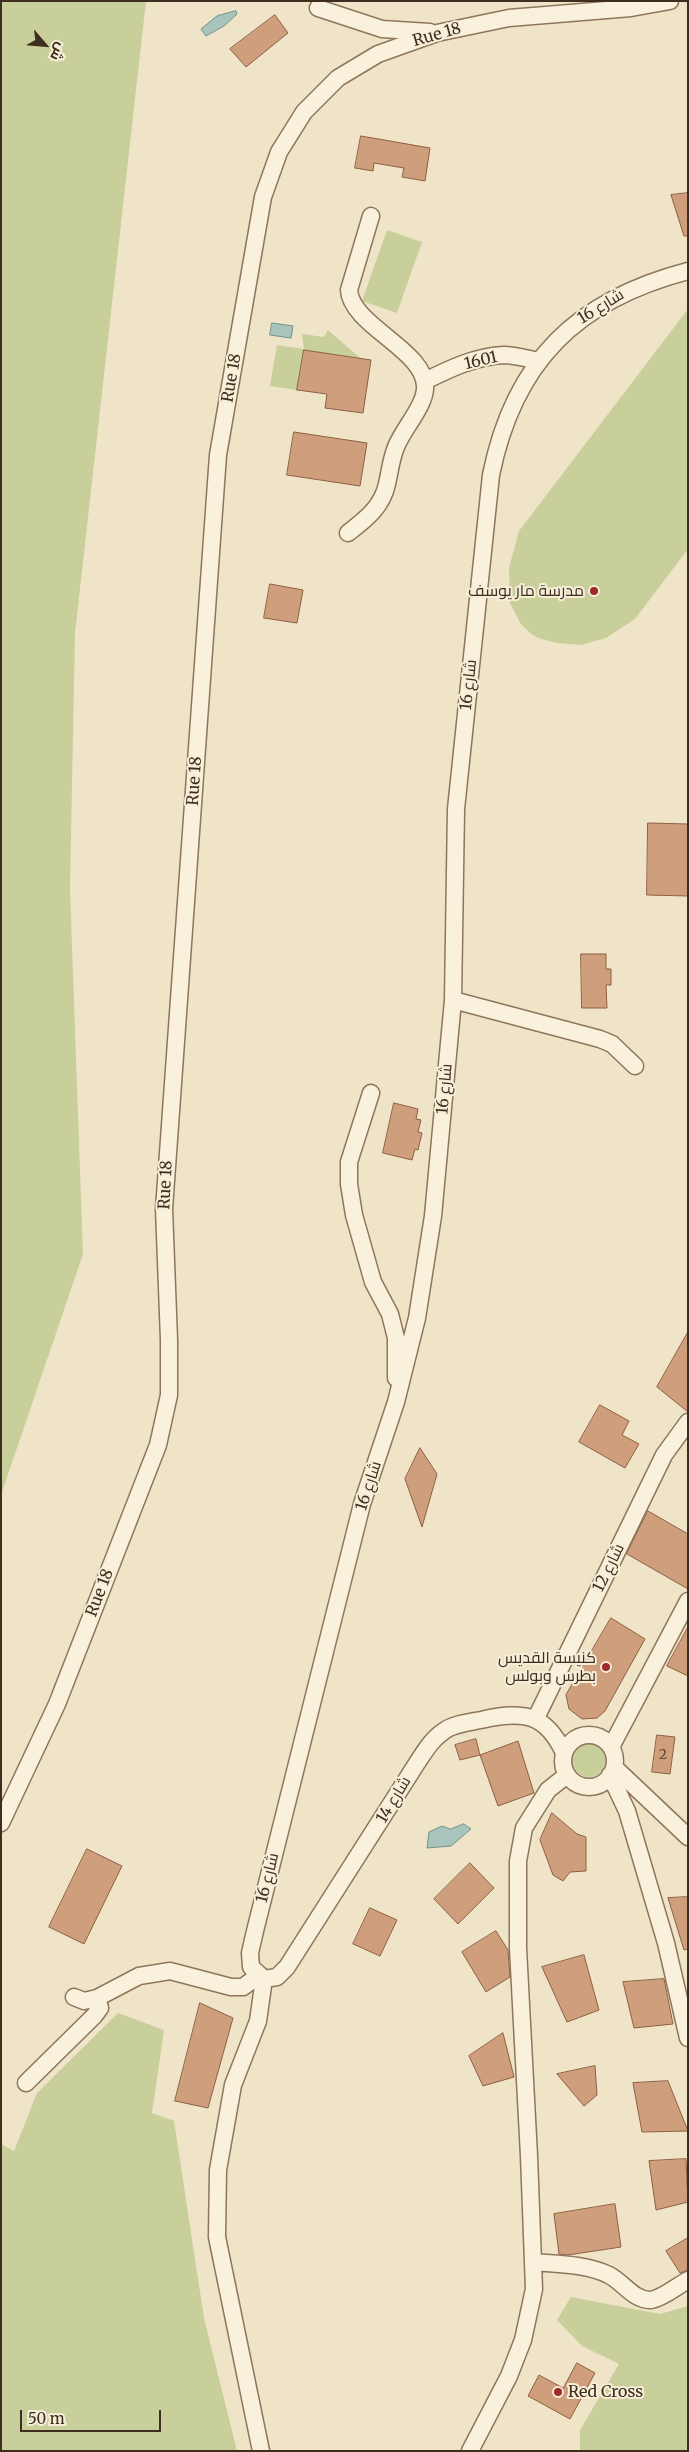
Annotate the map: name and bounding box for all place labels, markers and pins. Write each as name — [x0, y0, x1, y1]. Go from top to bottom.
place label: مدرسة مار يوسف — [468, 581, 584, 601]
marker: مدرسة مار يوسف — [588, 585, 600, 597]
place label: كنيسة القديس بطرس وبولس — [498, 1648, 596, 1686]
marker: كنيسة القديس بطرس وبولس — [600, 1661, 612, 1673]
place label: Red Cross — [568, 2382, 643, 2402]
marker: Red Cross — [552, 2386, 564, 2398]

